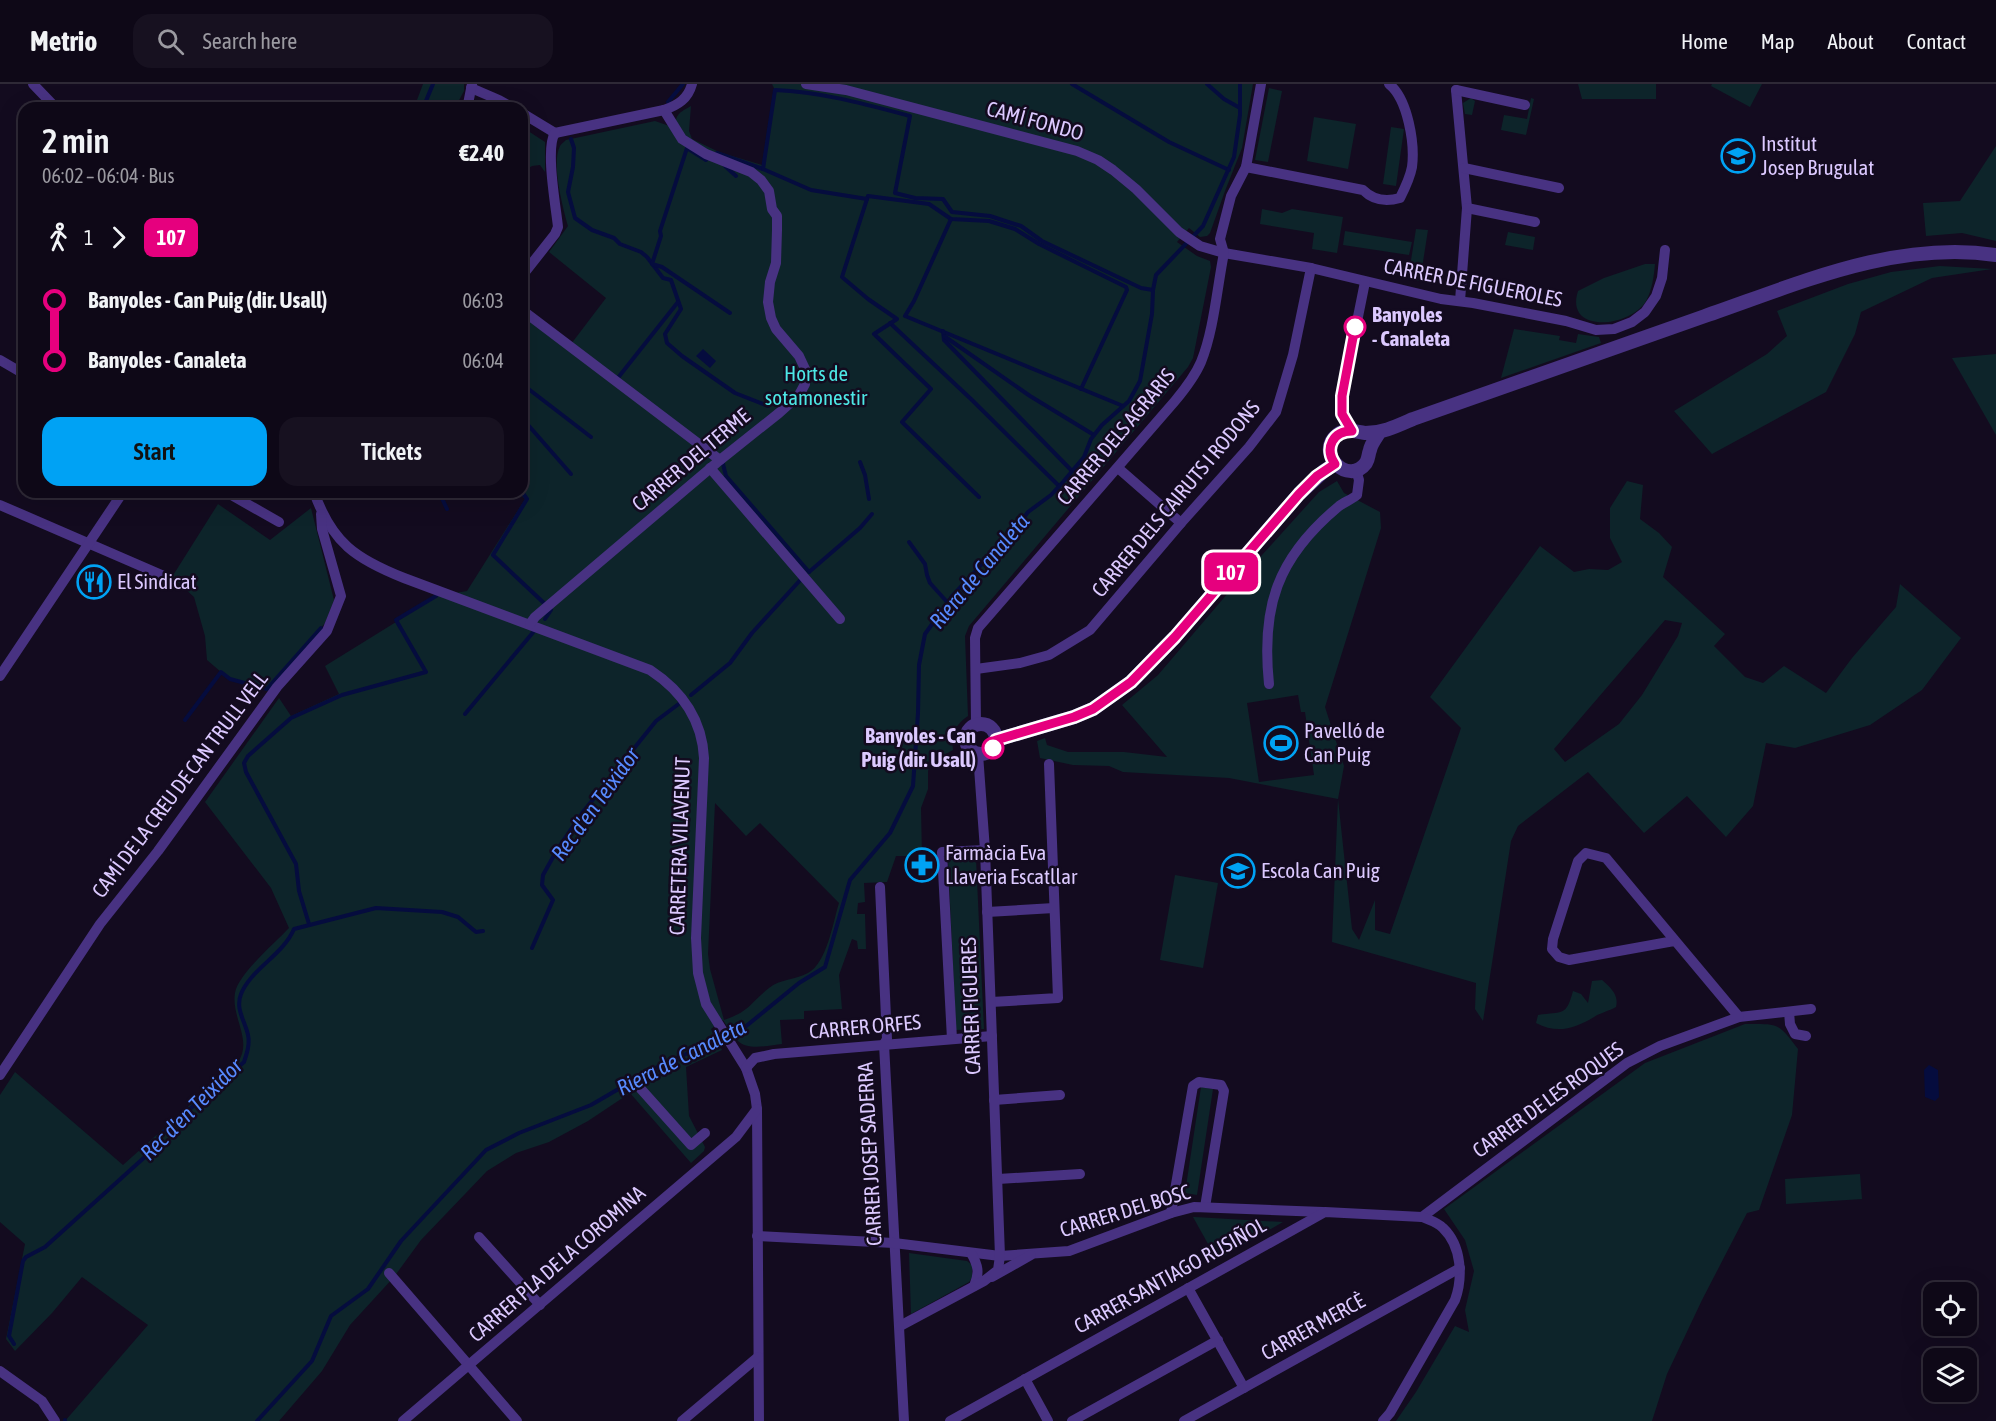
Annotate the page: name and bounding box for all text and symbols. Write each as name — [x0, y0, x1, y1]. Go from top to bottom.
search box — [133, 14, 553, 68]
text: Metrio — [30, 25, 97, 57]
icon: search — [154, 25, 187, 58]
text: Search here — [202, 28, 297, 54]
text: Home — [1681, 29, 1728, 53]
text: Map — [1761, 29, 1795, 53]
text: About — [1828, 29, 1874, 53]
text: Contact — [1907, 29, 1966, 53]
street label: CAMÍ FONDO — [984, 96, 1086, 144]
text: 2 min — [42, 122, 109, 160]
place label: Institut Josep Brugulat — [1761, 131, 1874, 179]
school or university icon: Institut Josep Brugulat — [1720, 138, 1756, 174]
text: €2.40 — [459, 140, 504, 166]
text: 06:02 – 06:04 · Bus — [42, 164, 175, 187]
icon: walk — [42, 221, 75, 254]
icon: forward — [102, 221, 135, 254]
text: 107 — [156, 225, 186, 249]
text: 1 — [84, 226, 93, 249]
street label: CARRER DE FIGUEROLES — [1382, 253, 1565, 311]
text: Banyoles - Can Puig (dir. Usall) — [88, 287, 327, 313]
text: 06:03 — [462, 289, 504, 312]
place label: Banyoles - Canaleta — [1372, 302, 1450, 350]
marker: Banyoles - Canaleta — [1344, 316, 1366, 338]
text: Banyoles - Canaleta — [88, 347, 247, 373]
text: 06:04 — [462, 349, 504, 372]
park label: Horts de sotamonestir — [765, 361, 868, 409]
street label: CARRER DELS AGRARIS — [1051, 363, 1179, 509]
street label: CARRER DELS CAIRUTS I RODONS — [1086, 395, 1264, 601]
street label: CARRER DEL TERME — [627, 403, 754, 516]
button: Start — [42, 417, 267, 486]
button: Tickets — [279, 417, 504, 486]
water label: Riera de Canaleta — [924, 508, 1034, 634]
line badge: 107 — [1196, 552, 1266, 592]
text: 107 — [1216, 560, 1246, 584]
restaurant icon: El Sindicat — [76, 564, 112, 600]
place label: El Sindicat — [117, 569, 197, 593]
street label: CAMÍ DE LA CREU DE CAN TRULL VELL — [86, 667, 272, 902]
place label: Pavelló de Can Puig — [1304, 718, 1385, 766]
place label: Banyoles - Can Puig (dir. Usall) — [861, 723, 976, 771]
sports icon: Pavelló de Can Puig — [1263, 725, 1299, 761]
marker: Banyoles - Can Puig (dir. Usall) — [982, 737, 1004, 759]
water label: Rec d'en Teixidor — [545, 741, 646, 865]
street label: CARRETERA VILAVENUT — [664, 756, 694, 936]
place label: Farmàcia Eva Llaveria Escatllar — [945, 840, 1078, 888]
pharmacy icon: Farmàcia Eva Llaveria Escatllar — [904, 847, 940, 883]
school or university icon: Escola Can Puig — [1220, 853, 1256, 889]
place label: Escola Can Puig — [1261, 858, 1380, 882]
street label: CARRER FIGUERES — [956, 937, 984, 1075]
street label: CARRER ORFES — [808, 1009, 922, 1043]
water label: Riera de Canaleta — [612, 1013, 750, 1101]
street label: CARRER DE LES ROQUES — [1467, 1036, 1628, 1162]
water label: Rec d'en Teixidor — [135, 1052, 248, 1165]
street label: CARRER JOSEP SADERRA — [852, 1061, 886, 1247]
street label: CARRER DEL BOSC — [1057, 1179, 1193, 1241]
street label: CARRER PLA DE LA COROMINA — [463, 1180, 650, 1346]
street label: CARRER SANTIAGO RUSIÑOL — [1069, 1212, 1270, 1338]
map controls — [1923, 1282, 1977, 1402]
button: locate — [1923, 1282, 1977, 1336]
street label: CARRER MERCÈ — [1257, 1288, 1369, 1364]
button: layers — [1923, 1348, 1977, 1402]

